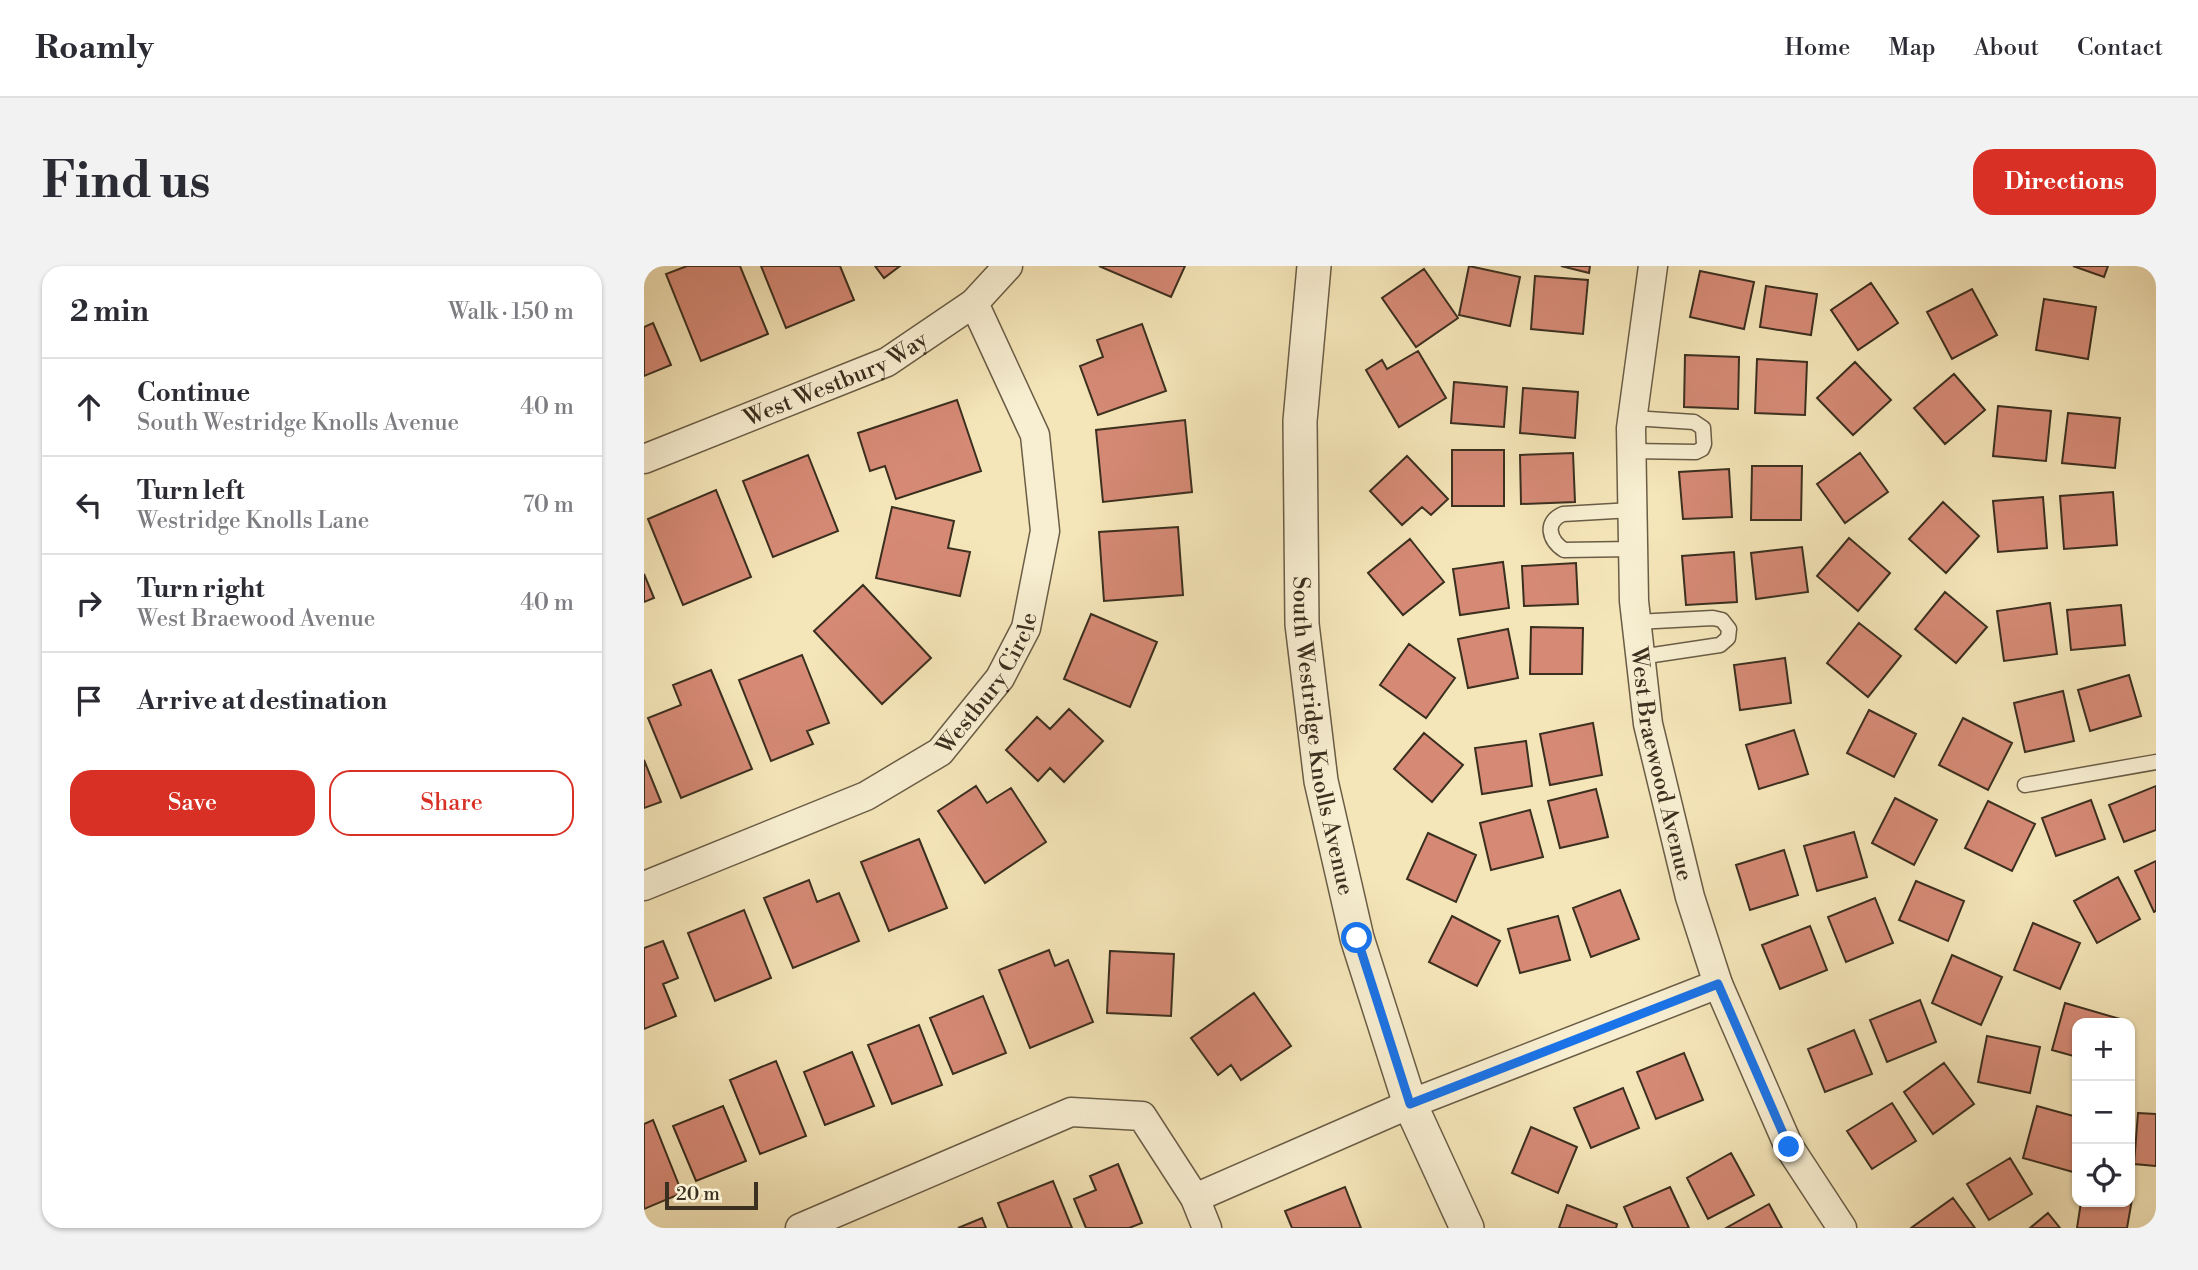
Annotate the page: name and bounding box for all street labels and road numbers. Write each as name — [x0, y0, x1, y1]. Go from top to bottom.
street label: West Westbury Way — [739, 325, 934, 433]
street label: South Westridge Knolls Avenue — [1287, 576, 1360, 898]
street label: Westbury Circle — [930, 610, 1044, 761]
street label: West Braewood Avenue — [1624, 644, 1699, 884]

